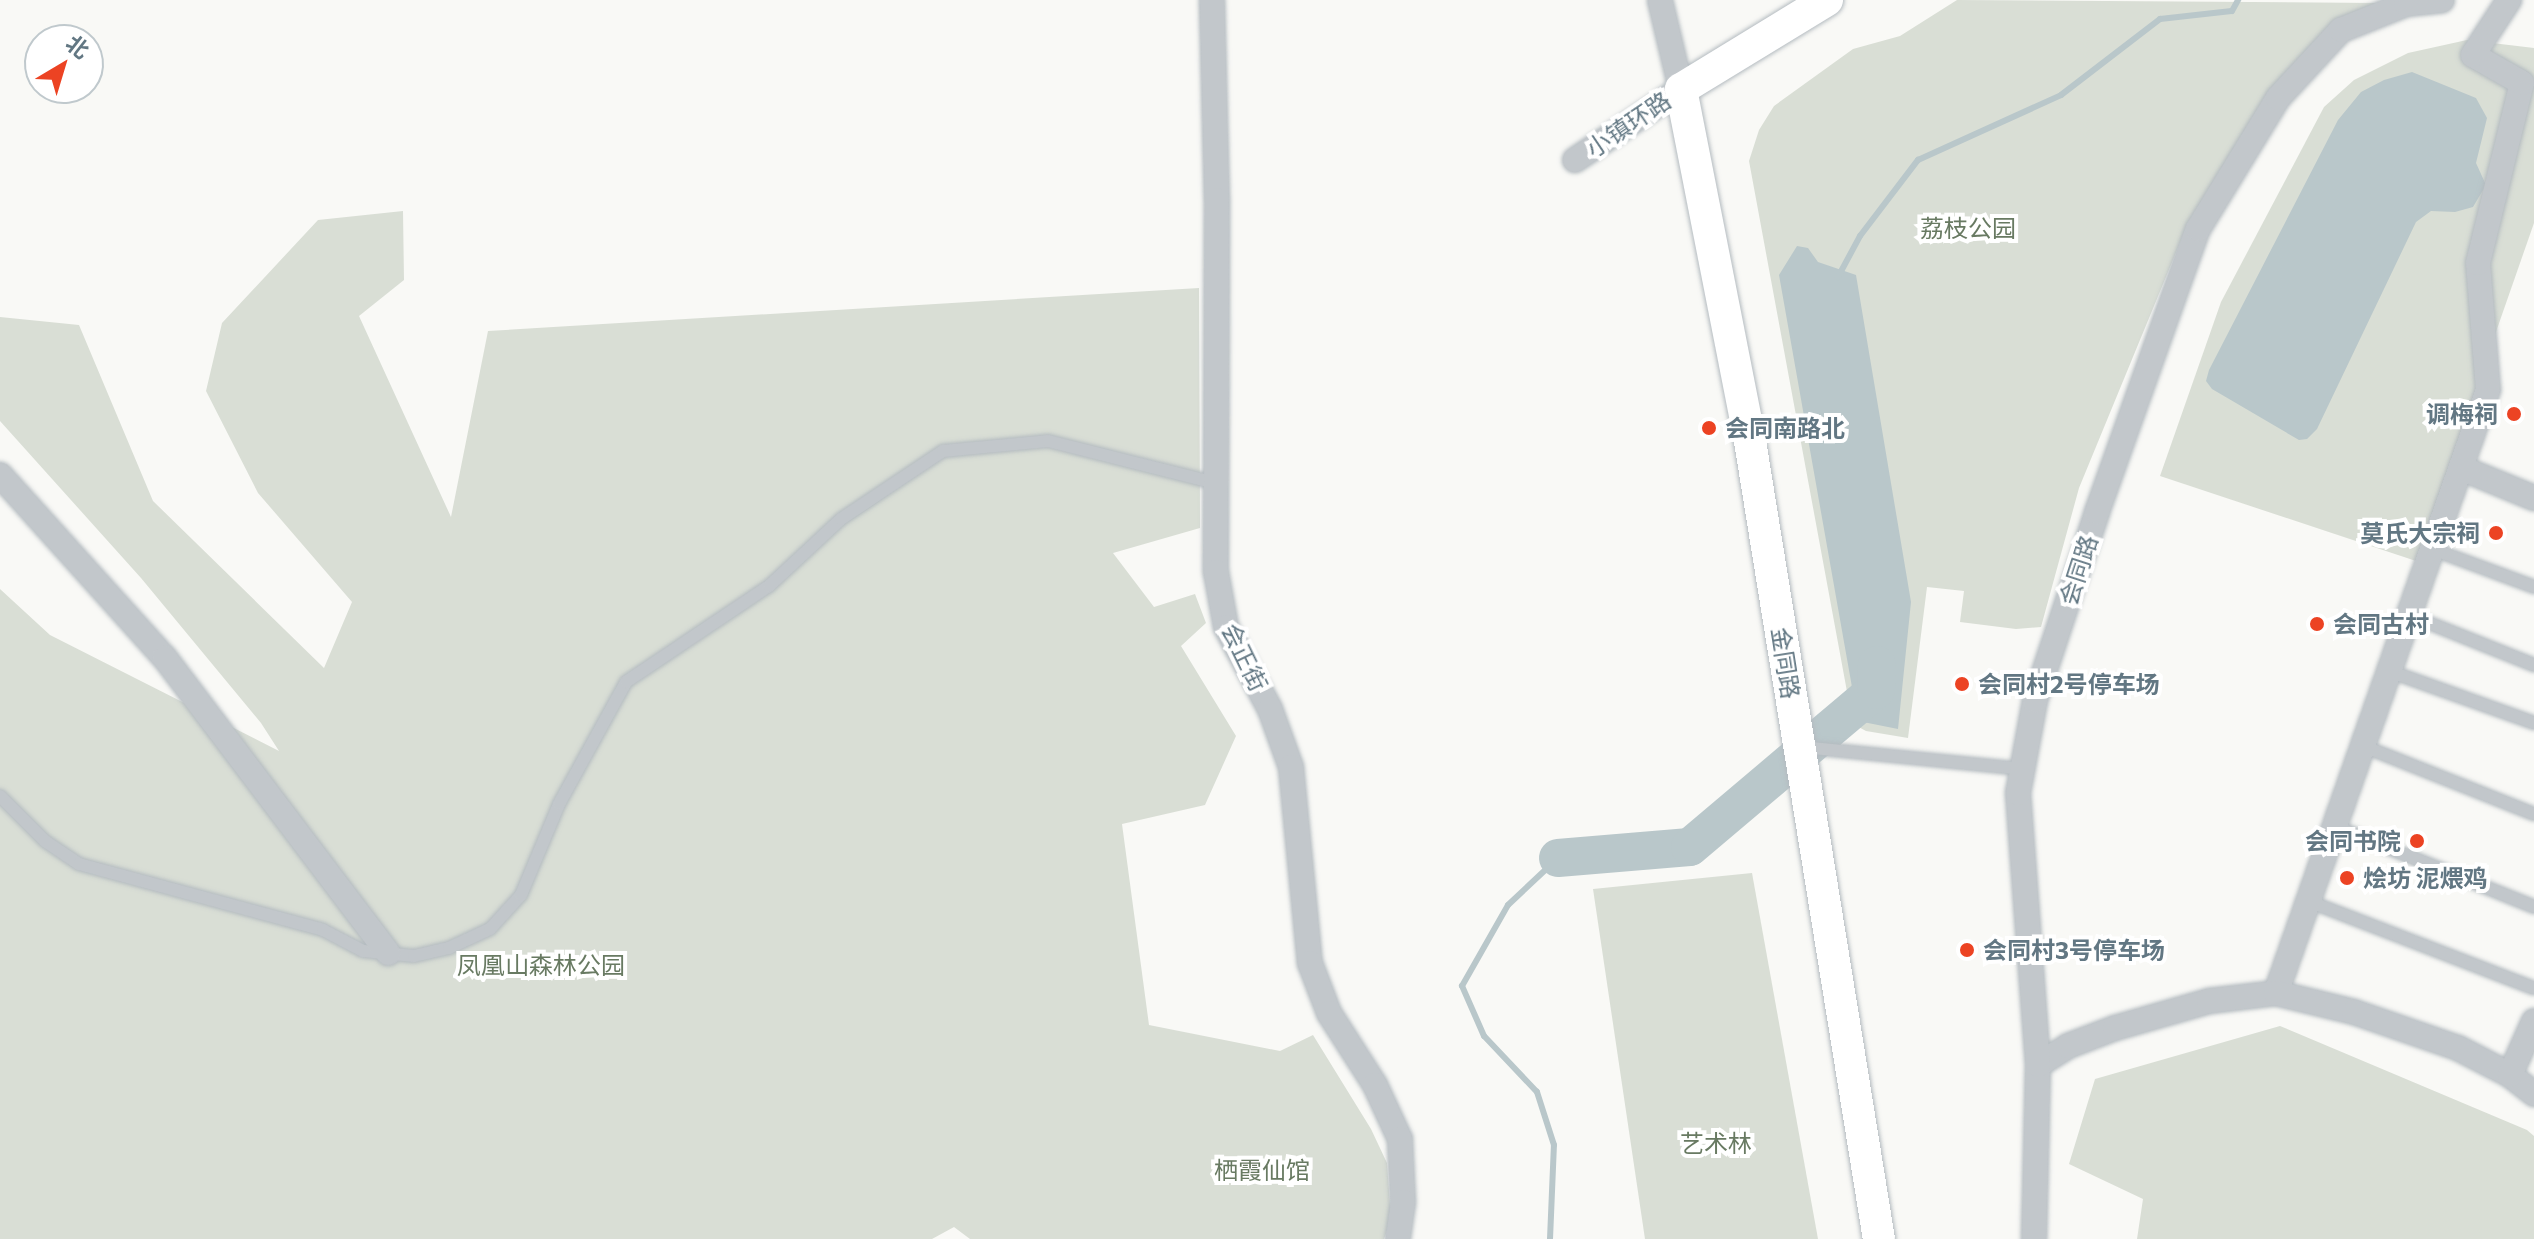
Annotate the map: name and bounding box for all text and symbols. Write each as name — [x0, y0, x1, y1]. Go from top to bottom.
north arrow — [24, 24, 104, 104]
text: 北 — [61, 29, 95, 64]
street label: 小镇环路 — [1580, 85, 1676, 163]
park label: 荔枝公园 — [1920, 214, 2016, 242]
place label: 调梅祠 — [2426, 400, 2498, 428]
marker: 调梅祠 — [2505, 405, 2523, 423]
place label: 会同南路北 — [1725, 414, 1845, 442]
marker: 会同南路北 — [1700, 419, 1718, 437]
place label: 莫氏大宗祠 — [2360, 519, 2480, 547]
marker: 莫氏大宗祠 — [2487, 524, 2505, 542]
street label: 会同路 — [2053, 531, 2103, 609]
place label: 会同古村 — [2333, 610, 2429, 638]
marker: 会同古村 — [2308, 615, 2326, 633]
street label: 会正街 — [1216, 618, 1274, 696]
street label: 金同路 — [1766, 625, 1806, 701]
place label: 会同村2号停车场 — [1978, 670, 2160, 698]
marker: 会同村2号停车场 — [1953, 675, 1971, 693]
place label: 会同书院 — [2305, 827, 2401, 855]
marker: 会同书院 — [2408, 832, 2426, 850]
place label: 烩坊 泥煨鸡 — [2363, 864, 2488, 892]
marker: 烩坊 泥煨鸡 — [2338, 869, 2356, 887]
place label: 会同村3号停车场 — [1983, 936, 2165, 964]
marker: 会同村3号停车场 — [1958, 941, 1976, 959]
park label: 凤凰山森林公园 — [457, 951, 625, 979]
park label: 艺术林 — [1680, 1129, 1752, 1157]
park label: 栖霞仙馆 — [1214, 1156, 1310, 1184]

